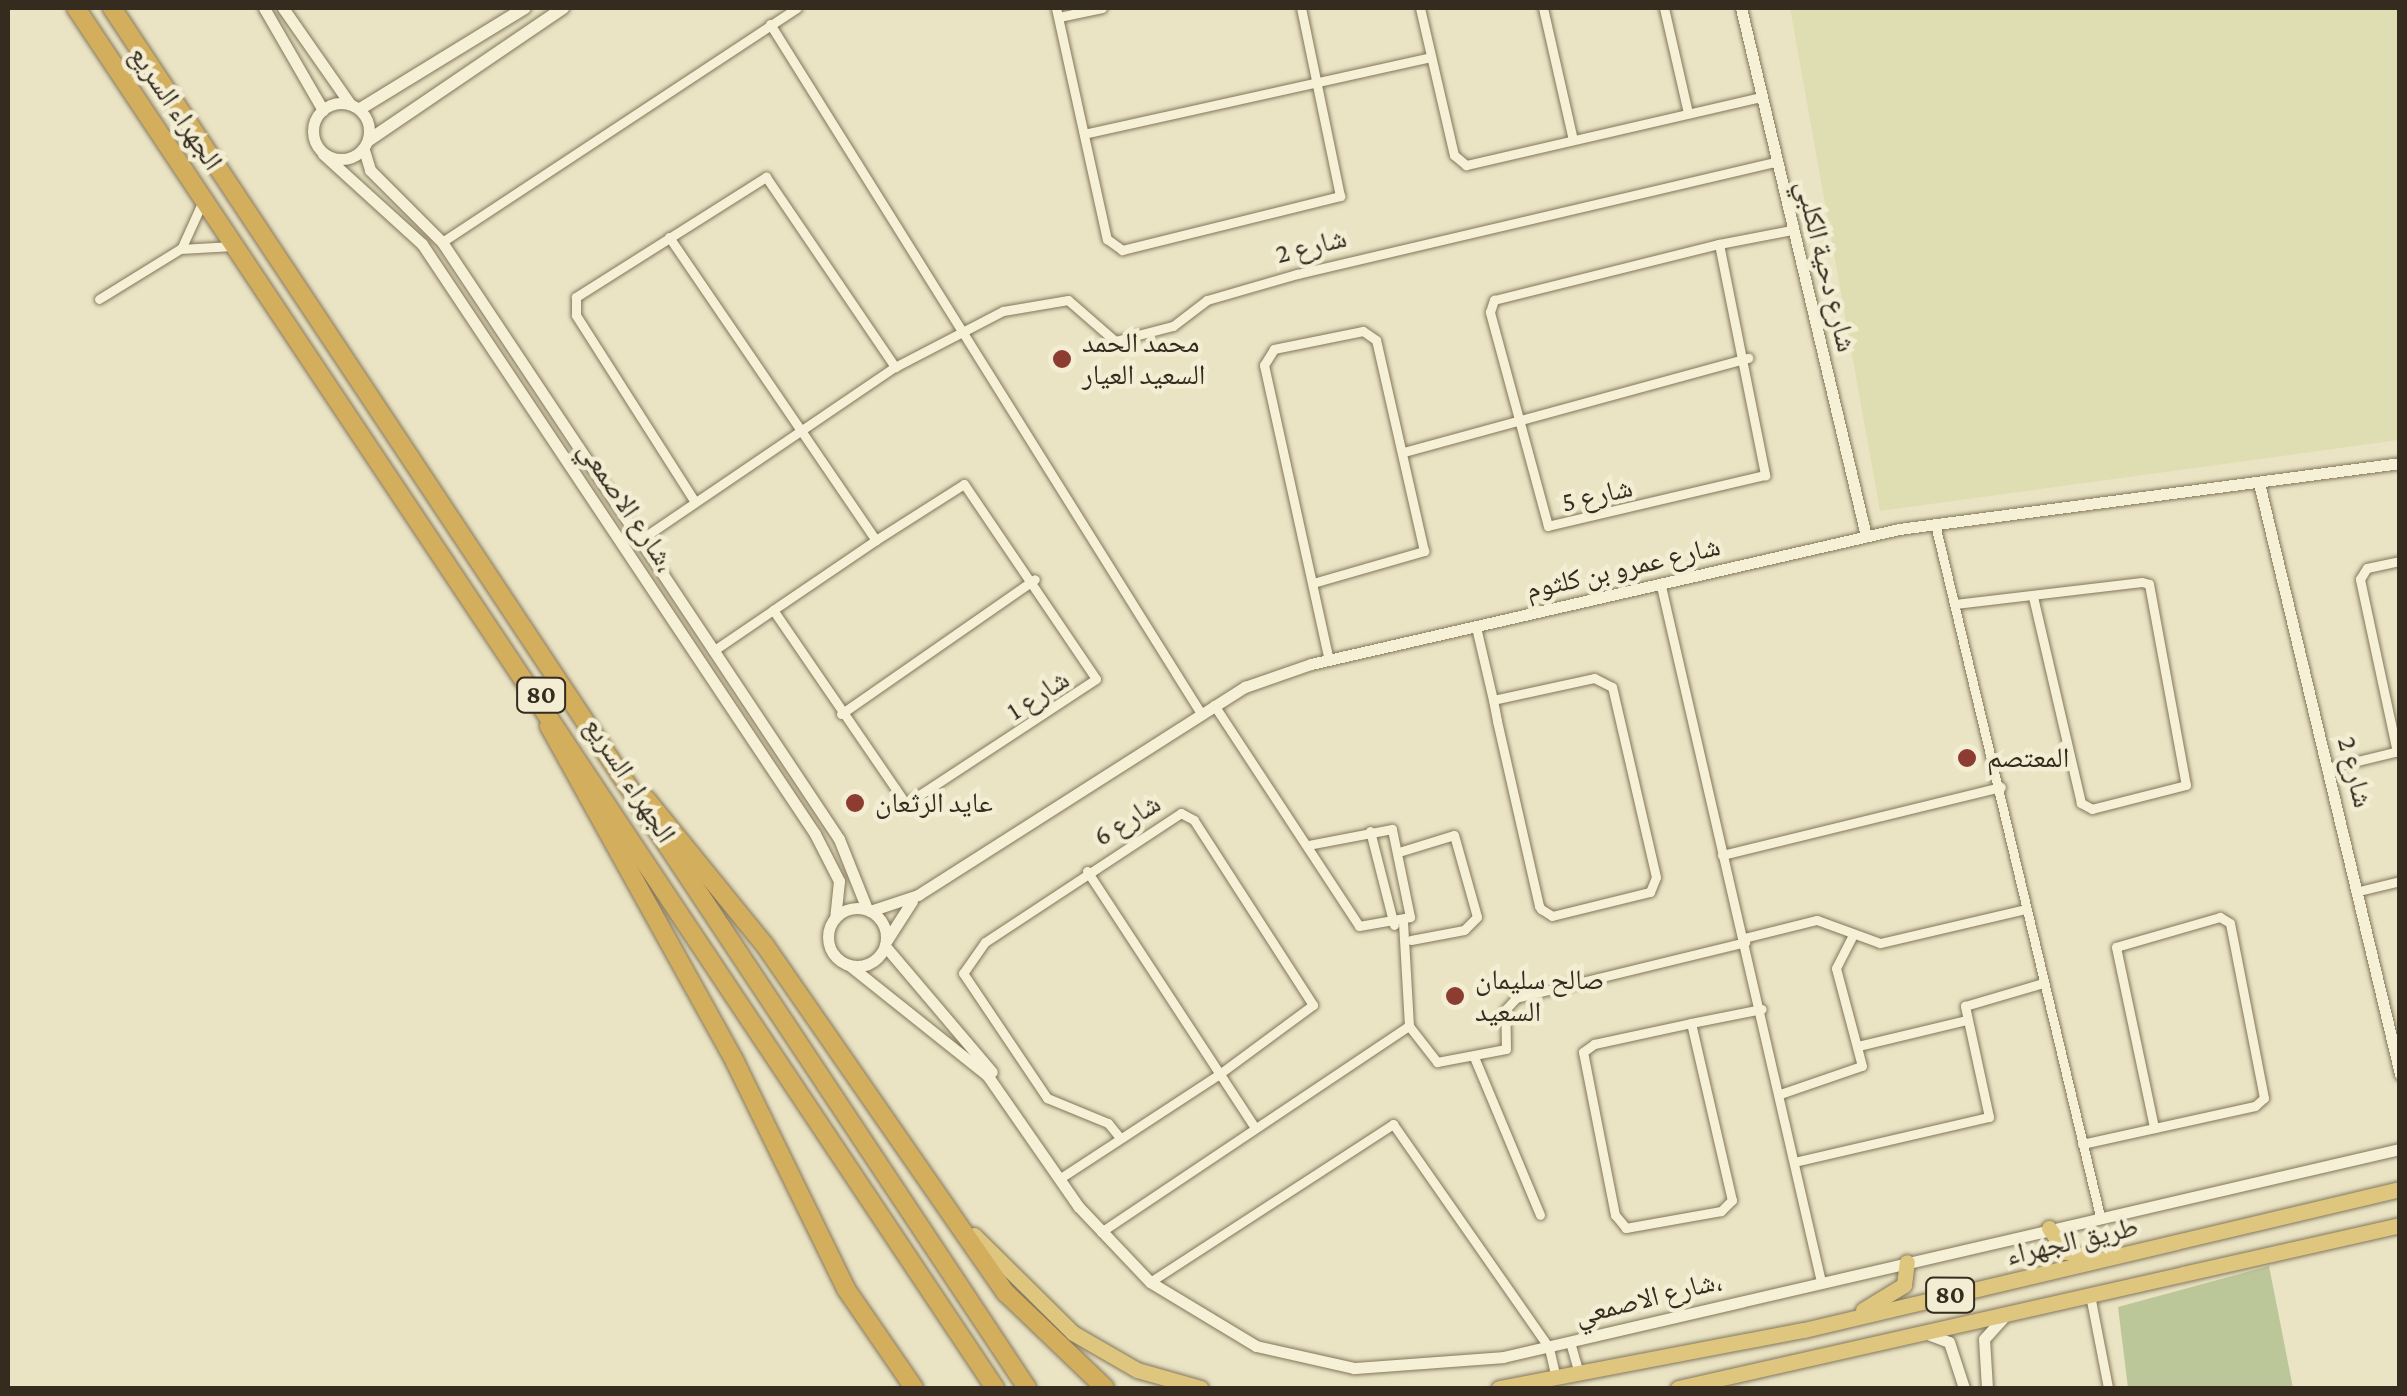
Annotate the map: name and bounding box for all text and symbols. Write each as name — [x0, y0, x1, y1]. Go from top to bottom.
street label: الجهراء السريع — [122, 39, 230, 177]
street label: شارع دحية الكلبي — [1788, 177, 1864, 355]
street label: شارع 2 — [1272, 221, 1350, 271]
place label: محمد الحمد السعيد العيار — [1082, 326, 1206, 392]
marker: محمد الحمد السعيد العيار — [1051, 348, 1073, 370]
street label: شارع الاصمعي، — [571, 434, 683, 578]
street label: شارع 5 — [1558, 471, 1636, 519]
street label: شارع عمرو بن كلثوم — [1522, 529, 1724, 607]
street label: شارع 1 — [1000, 662, 1076, 728]
road number: 80 — [516, 675, 566, 715]
street label: الجهراء السريع — [577, 711, 683, 849]
street label: شارع 2 — [2330, 733, 2380, 811]
place label: المعتصم — [1987, 741, 2069, 775]
marker: المعتصم — [1956, 747, 1978, 769]
place label: عايد الرثعان — [875, 786, 993, 820]
street label: شارع 6 — [1087, 786, 1167, 854]
marker: عايد الرثعان — [844, 792, 866, 814]
place label: صالح سليمان السعيد — [1475, 963, 1604, 1029]
marker: صالح سليمان السعيد — [1444, 985, 1466, 1007]
street label: طريق الجهراء — [2003, 1209, 2141, 1273]
street label: شارع الاصمعي، — [1571, 1264, 1725, 1332]
road number: 80 — [1925, 1275, 1975, 1315]

